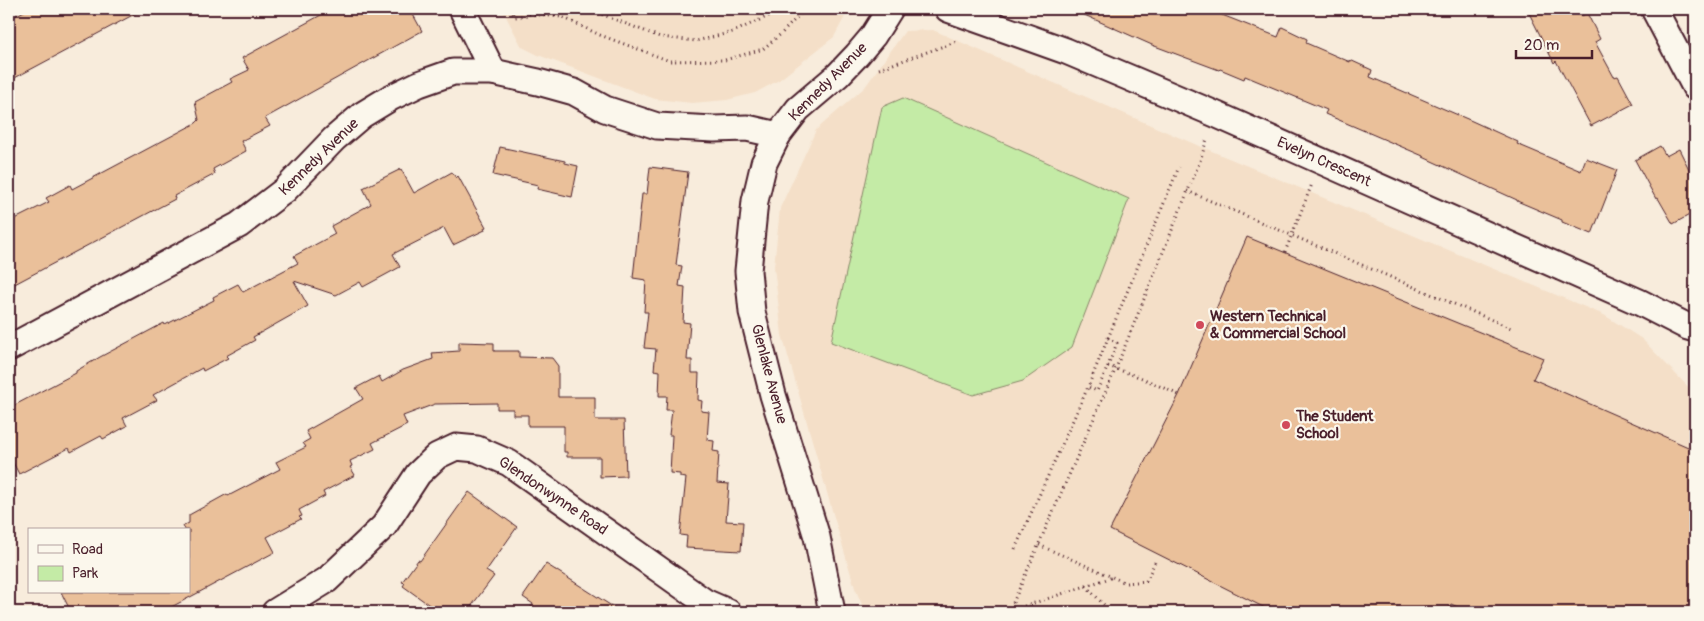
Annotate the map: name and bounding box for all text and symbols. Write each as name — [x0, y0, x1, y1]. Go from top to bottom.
scale bar — [1516, 28, 1593, 60]
text: 20 m — [1524, 36, 1559, 55]
street label: Kennedy Avenue — [785, 38, 872, 125]
street label: Kennedy Avenue — [275, 114, 363, 200]
street label: Evelyn Crescent — [1274, 133, 1375, 192]
place label: Western Technical & Commercial School — [1210, 307, 1346, 343]
marker: Western Technical & Commercial School — [1194, 319, 1206, 331]
street label: Glenlake Avenue — [747, 322, 792, 427]
place label: The Student School — [1295, 407, 1374, 443]
marker: The Student School — [1280, 419, 1292, 431]
street label: Glendonwynne Road — [495, 452, 611, 540]
legend — [28, 528, 190, 594]
text: Road — [72, 540, 103, 559]
text: Park — [72, 564, 99, 583]

